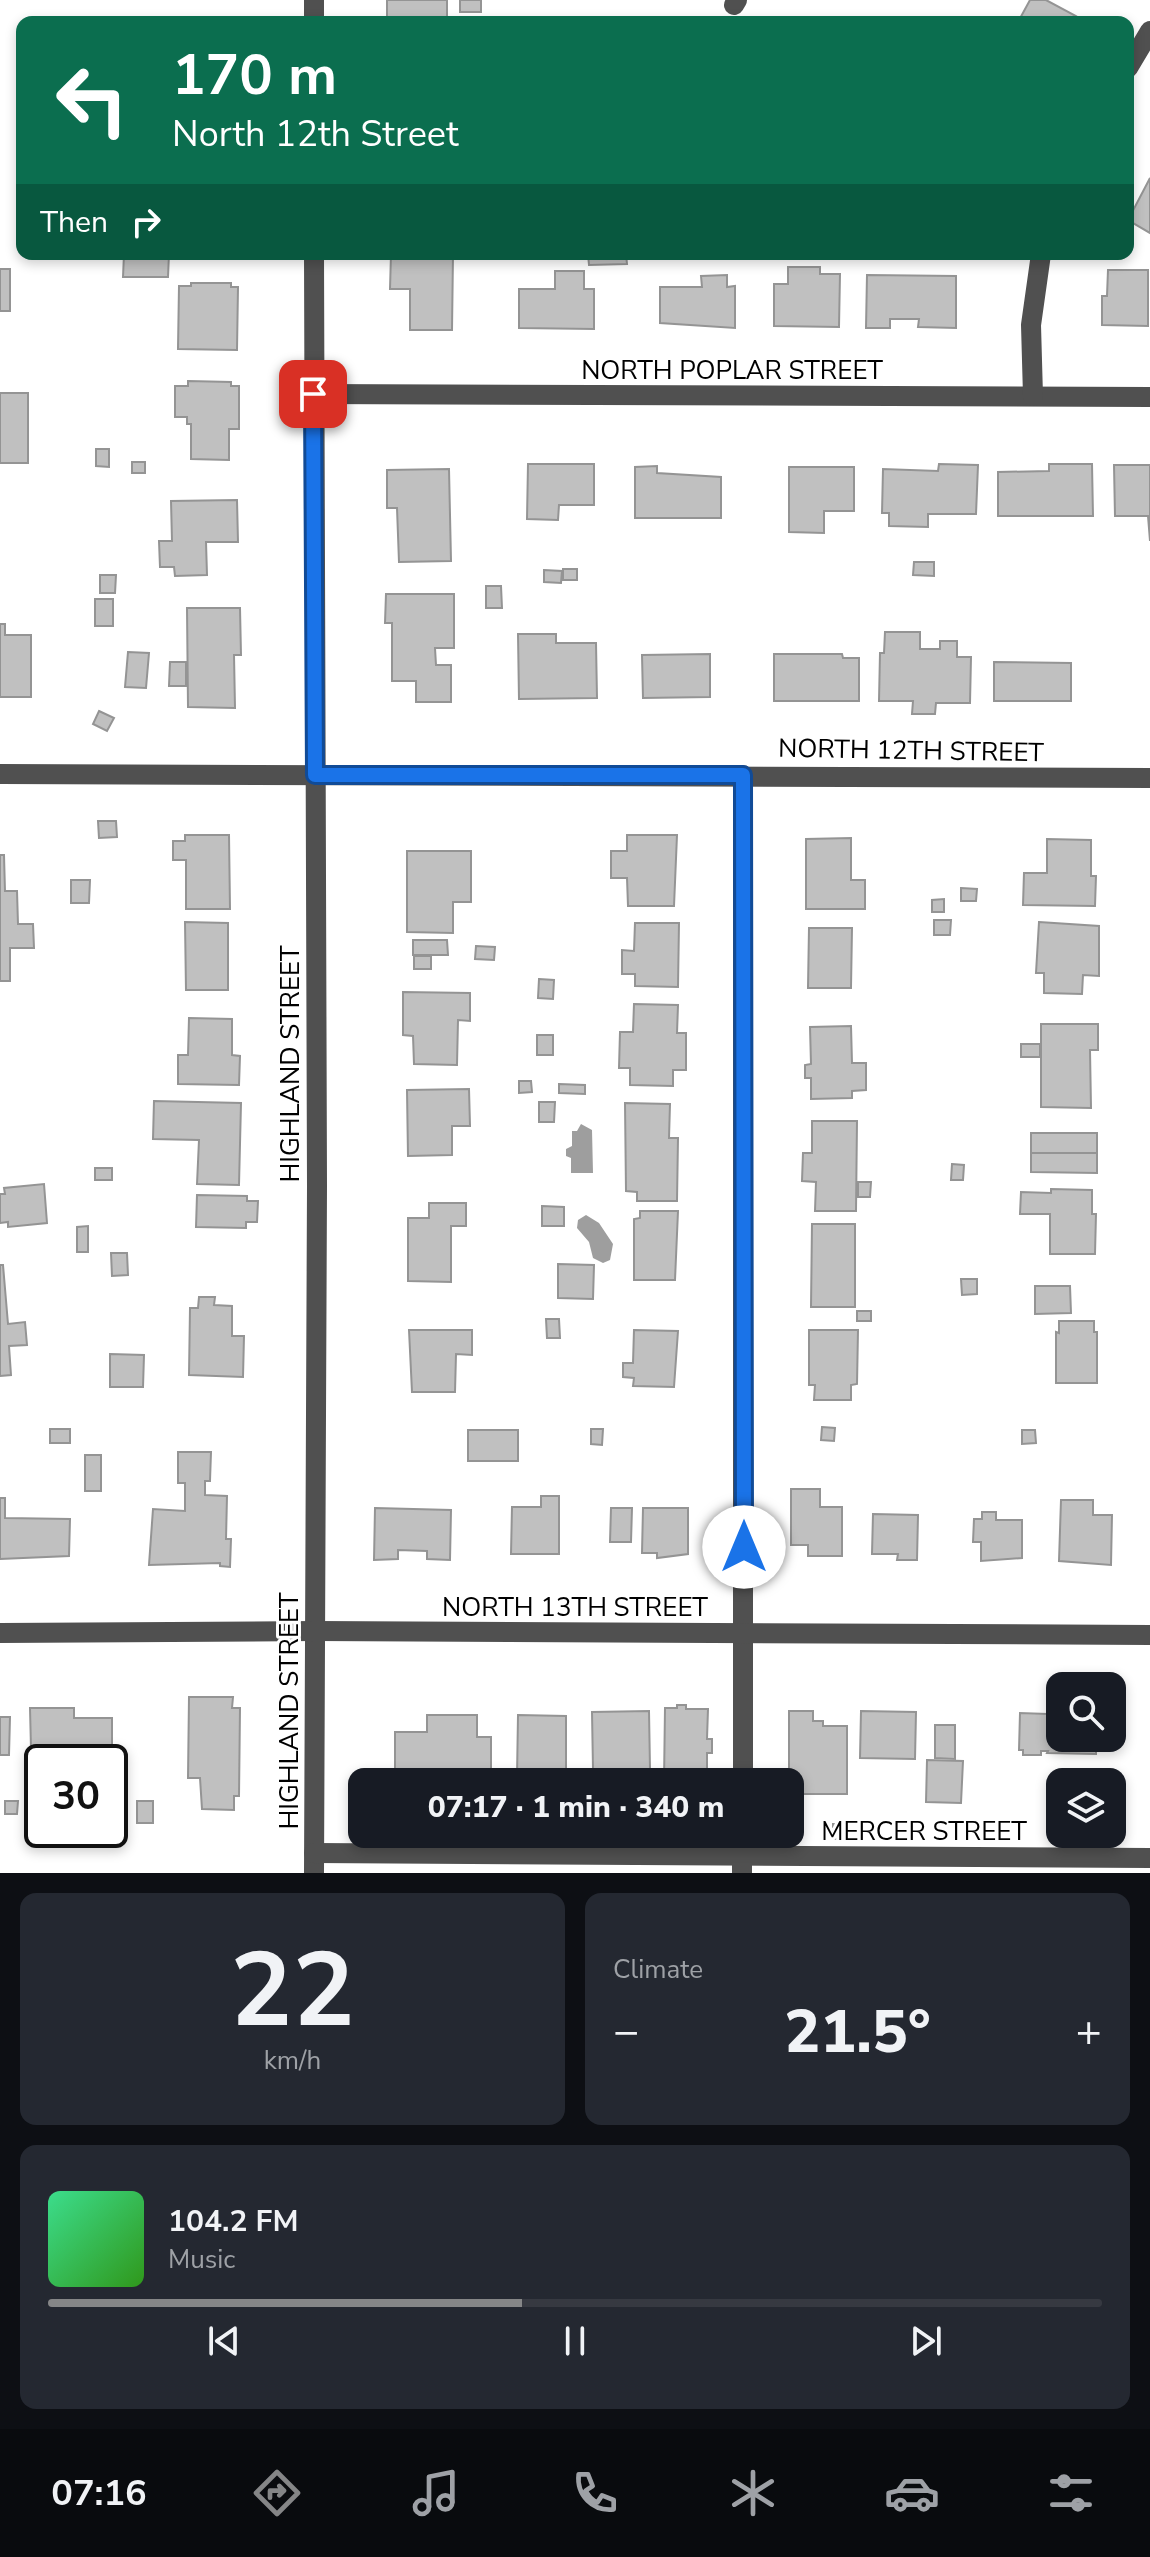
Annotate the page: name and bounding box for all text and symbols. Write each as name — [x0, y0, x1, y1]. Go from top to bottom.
text: 170 m — [172, 37, 337, 114]
icon: left — [40, 48, 144, 152]
text: North 12th Street — [172, 110, 459, 159]
icon: right — [124, 200, 168, 244]
text: Then — [40, 202, 108, 243]
street label: NORTH POPLAR STREET — [581, 353, 883, 388]
pin — [279, 360, 347, 428]
icon: arrive — [291, 372, 335, 416]
street label: NORTH 12TH STREET — [778, 731, 1045, 770]
street label: HIGHLAND STREET — [273, 945, 308, 1183]
position arrow — [702, 1505, 786, 1589]
street label: NORTH 13TH STREET — [442, 1590, 708, 1625]
street label: HIGHLAND STREET — [272, 1592, 307, 1830]
map controls — [1046, 1672, 1126, 1848]
button: search — [1046, 1672, 1126, 1752]
speed limit sign: 30 — [24, 1744, 128, 1848]
button: layers — [1046, 1768, 1126, 1848]
text: 07:17 · 1 min · 340 m — [428, 1787, 724, 1828]
street label: MERCER STREET — [821, 1814, 1027, 1849]
text: 22 — [230, 1920, 355, 2062]
text: Climate — [613, 1952, 703, 1987]
text: 21.5° — [784, 1991, 931, 2073]
text: − — [613, 2002, 639, 2062]
text: + — [1076, 2002, 1102, 2062]
text: km/h — [264, 2043, 321, 2078]
text: 104.2 FM — [168, 2201, 298, 2242]
text: Music — [168, 2242, 235, 2277]
icon: previous — [202, 2319, 246, 2363]
icon: pause — [553, 2319, 597, 2363]
icon: next — [904, 2319, 948, 2363]
icon: directions — [249, 2465, 305, 2521]
icon: music — [408, 2465, 464, 2521]
icon: phone — [567, 2465, 623, 2521]
icon: climate — [725, 2465, 781, 2521]
icon: car — [884, 2465, 940, 2521]
icon: filters — [1043, 2465, 1099, 2521]
text: 07:16 — [51, 2469, 147, 2518]

